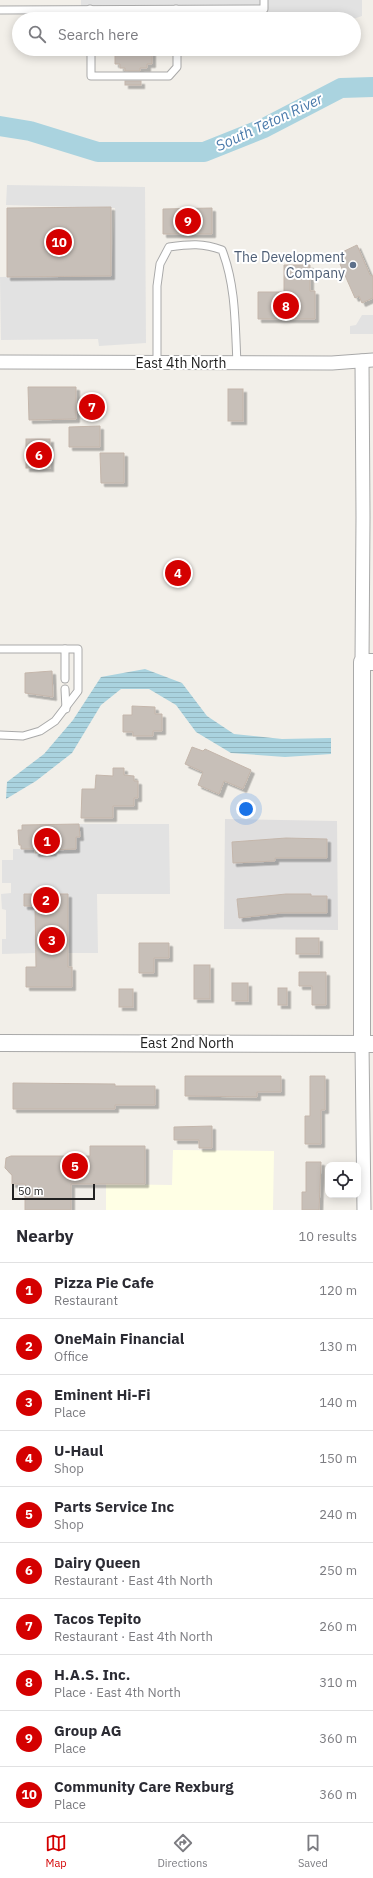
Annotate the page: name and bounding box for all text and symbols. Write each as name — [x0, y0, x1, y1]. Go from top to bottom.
search box — [12, 12, 361, 56]
icon: search — [26, 23, 48, 45]
text: Search here — [58, 25, 138, 44]
water label: South Teton River — [213, 89, 326, 155]
pin: 9 — [175, 206, 201, 236]
pin: 10 — [46, 227, 72, 257]
place label: The Development Company — [234, 248, 345, 282]
marker: The Development Company — [348, 260, 358, 270]
pin: 8 — [273, 291, 299, 321]
street label: East 4th North — [136, 354, 226, 372]
pin: 7 — [79, 392, 105, 422]
pin: 6 — [26, 440, 52, 470]
pin: 4 — [165, 558, 191, 588]
your location — [236, 799, 256, 819]
pin: 1 — [34, 826, 60, 856]
pin: 2 — [33, 885, 59, 915]
pin: 3 — [39, 925, 65, 955]
street label: East 2nd North — [140, 1034, 234, 1052]
pin: 5 — [62, 1151, 88, 1181]
map controls — [325, 1162, 361, 1198]
button: locate — [325, 1162, 361, 1198]
scale bar — [12, 1182, 95, 1201]
text: 50 m — [18, 1184, 43, 1198]
text: Nearby — [16, 1225, 74, 1247]
text: 10 results — [298, 1228, 357, 1245]
text: Pizza Pie Cafe — [54, 1273, 154, 1292]
text: 1 — [25, 1282, 33, 1299]
text: 120 m — [319, 1282, 357, 1299]
text: Restaurant — [54, 1292, 118, 1309]
text: OneMain Financial — [54, 1329, 184, 1348]
text: 2 — [25, 1338, 33, 1355]
text: 130 m — [319, 1338, 357, 1355]
text: Office — [54, 1348, 88, 1365]
text: Eminent Hi-Fi — [54, 1385, 151, 1404]
text: 3 — [25, 1394, 33, 1411]
text: 140 m — [319, 1394, 357, 1411]
text: Place — [54, 1404, 86, 1421]
text: U-Haul — [54, 1441, 103, 1460]
text: 4 — [25, 1450, 33, 1467]
text: 150 m — [319, 1450, 357, 1467]
text: Shop — [54, 1460, 84, 1477]
text: Parts Service Inc — [54, 1497, 174, 1516]
text: 5 — [25, 1506, 33, 1523]
text: 240 m — [319, 1506, 357, 1523]
text: Shop — [54, 1516, 84, 1533]
text: Dairy Queen — [54, 1553, 140, 1572]
text: 6 — [25, 1562, 33, 1579]
text: 250 m — [319, 1562, 357, 1579]
text: Restaurant · East 4th North — [54, 1572, 213, 1589]
text: Tacos Tepito — [54, 1609, 141, 1628]
text: 7 — [25, 1618, 33, 1635]
text: 260 m — [319, 1618, 357, 1635]
text: Restaurant · East 4th North — [54, 1628, 213, 1645]
text: H.A.S. Inc. — [54, 1665, 130, 1684]
text: 8 — [25, 1674, 33, 1691]
text: 310 m — [319, 1674, 357, 1691]
text: Place · East 4th North — [54, 1684, 181, 1701]
text: Group AG — [54, 1721, 121, 1740]
text: 9 — [25, 1730, 33, 1747]
text: 360 m — [319, 1730, 357, 1747]
text: Place — [54, 1740, 86, 1757]
text: Community Care Rexburg — [54, 1777, 233, 1796]
text: 10 — [21, 1786, 37, 1803]
text: 360 m — [319, 1786, 357, 1803]
text: Place — [54, 1796, 86, 1813]
tab: Map — [45, 1832, 67, 1870]
tab: Directions — [157, 1832, 208, 1870]
tab: Saved — [298, 1832, 328, 1870]

